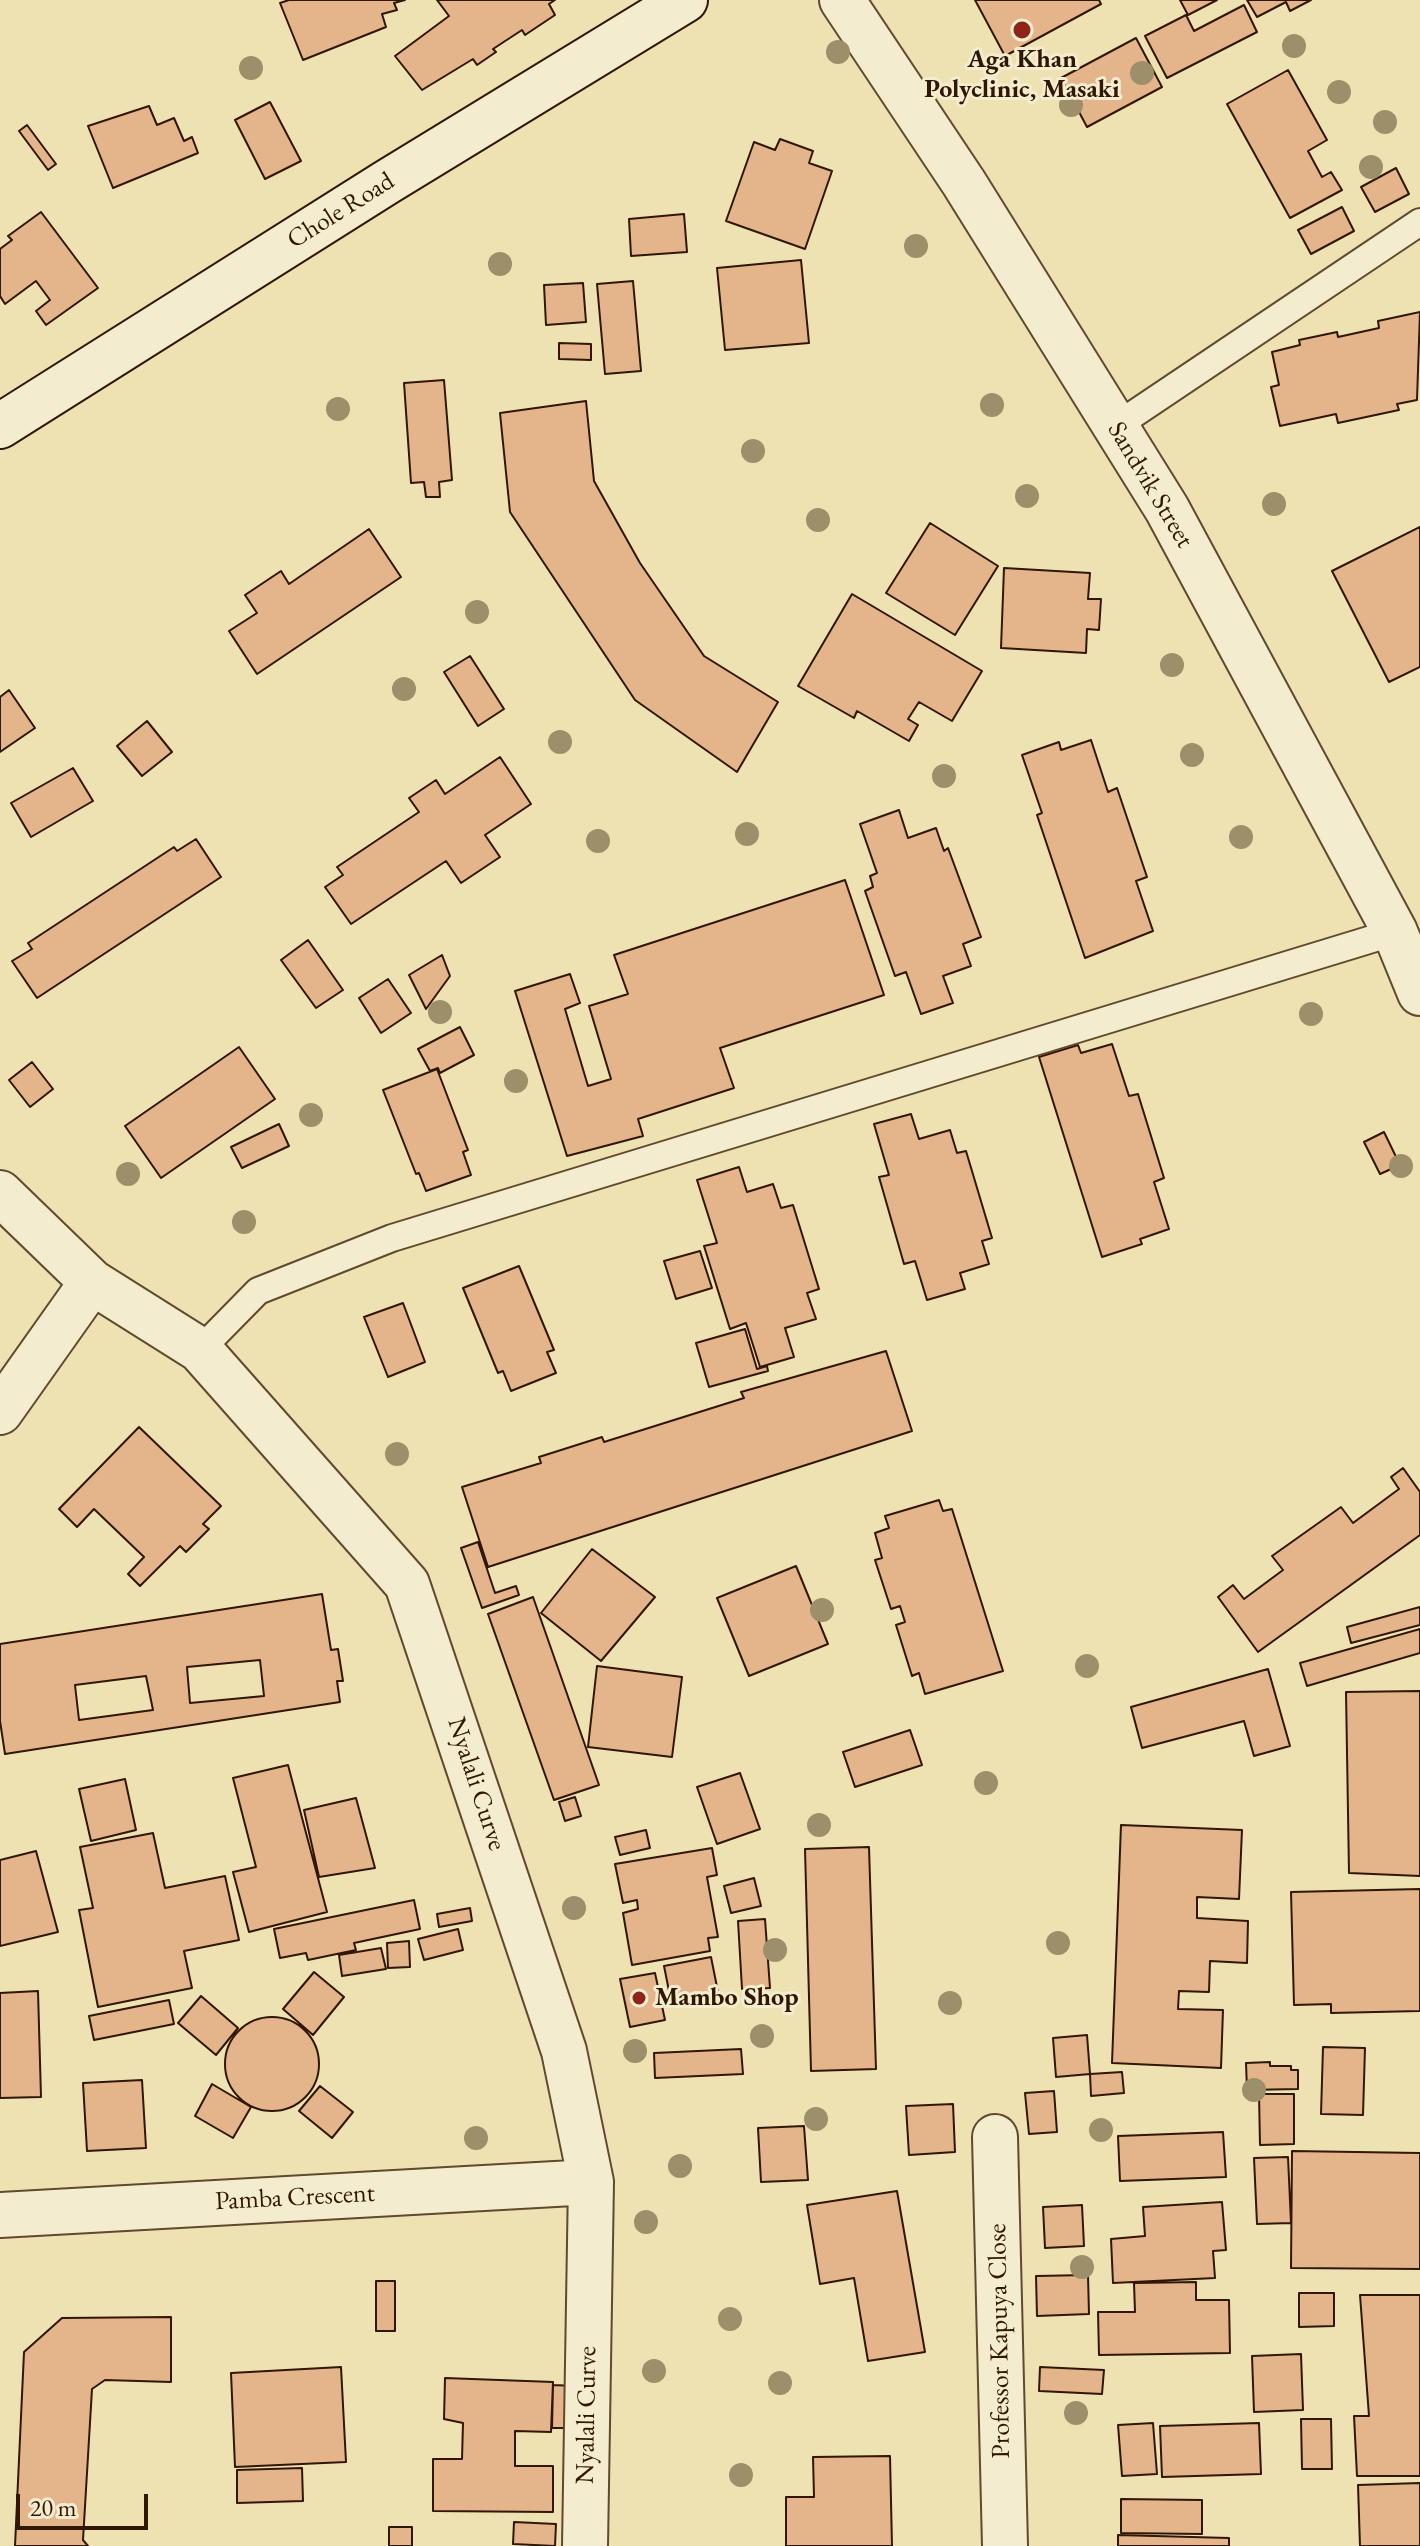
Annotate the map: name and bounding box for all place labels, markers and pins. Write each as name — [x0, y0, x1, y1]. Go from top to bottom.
marker: Aga Khan Polyclinic, Masaki — [1011, 19, 1033, 41]
place label: Aga Khan Polyclinic, Masaki — [924, 44, 1120, 106]
place label: Mambo Shop — [655, 1982, 798, 2014]
marker: Mambo Shop — [630, 1989, 648, 2007]

